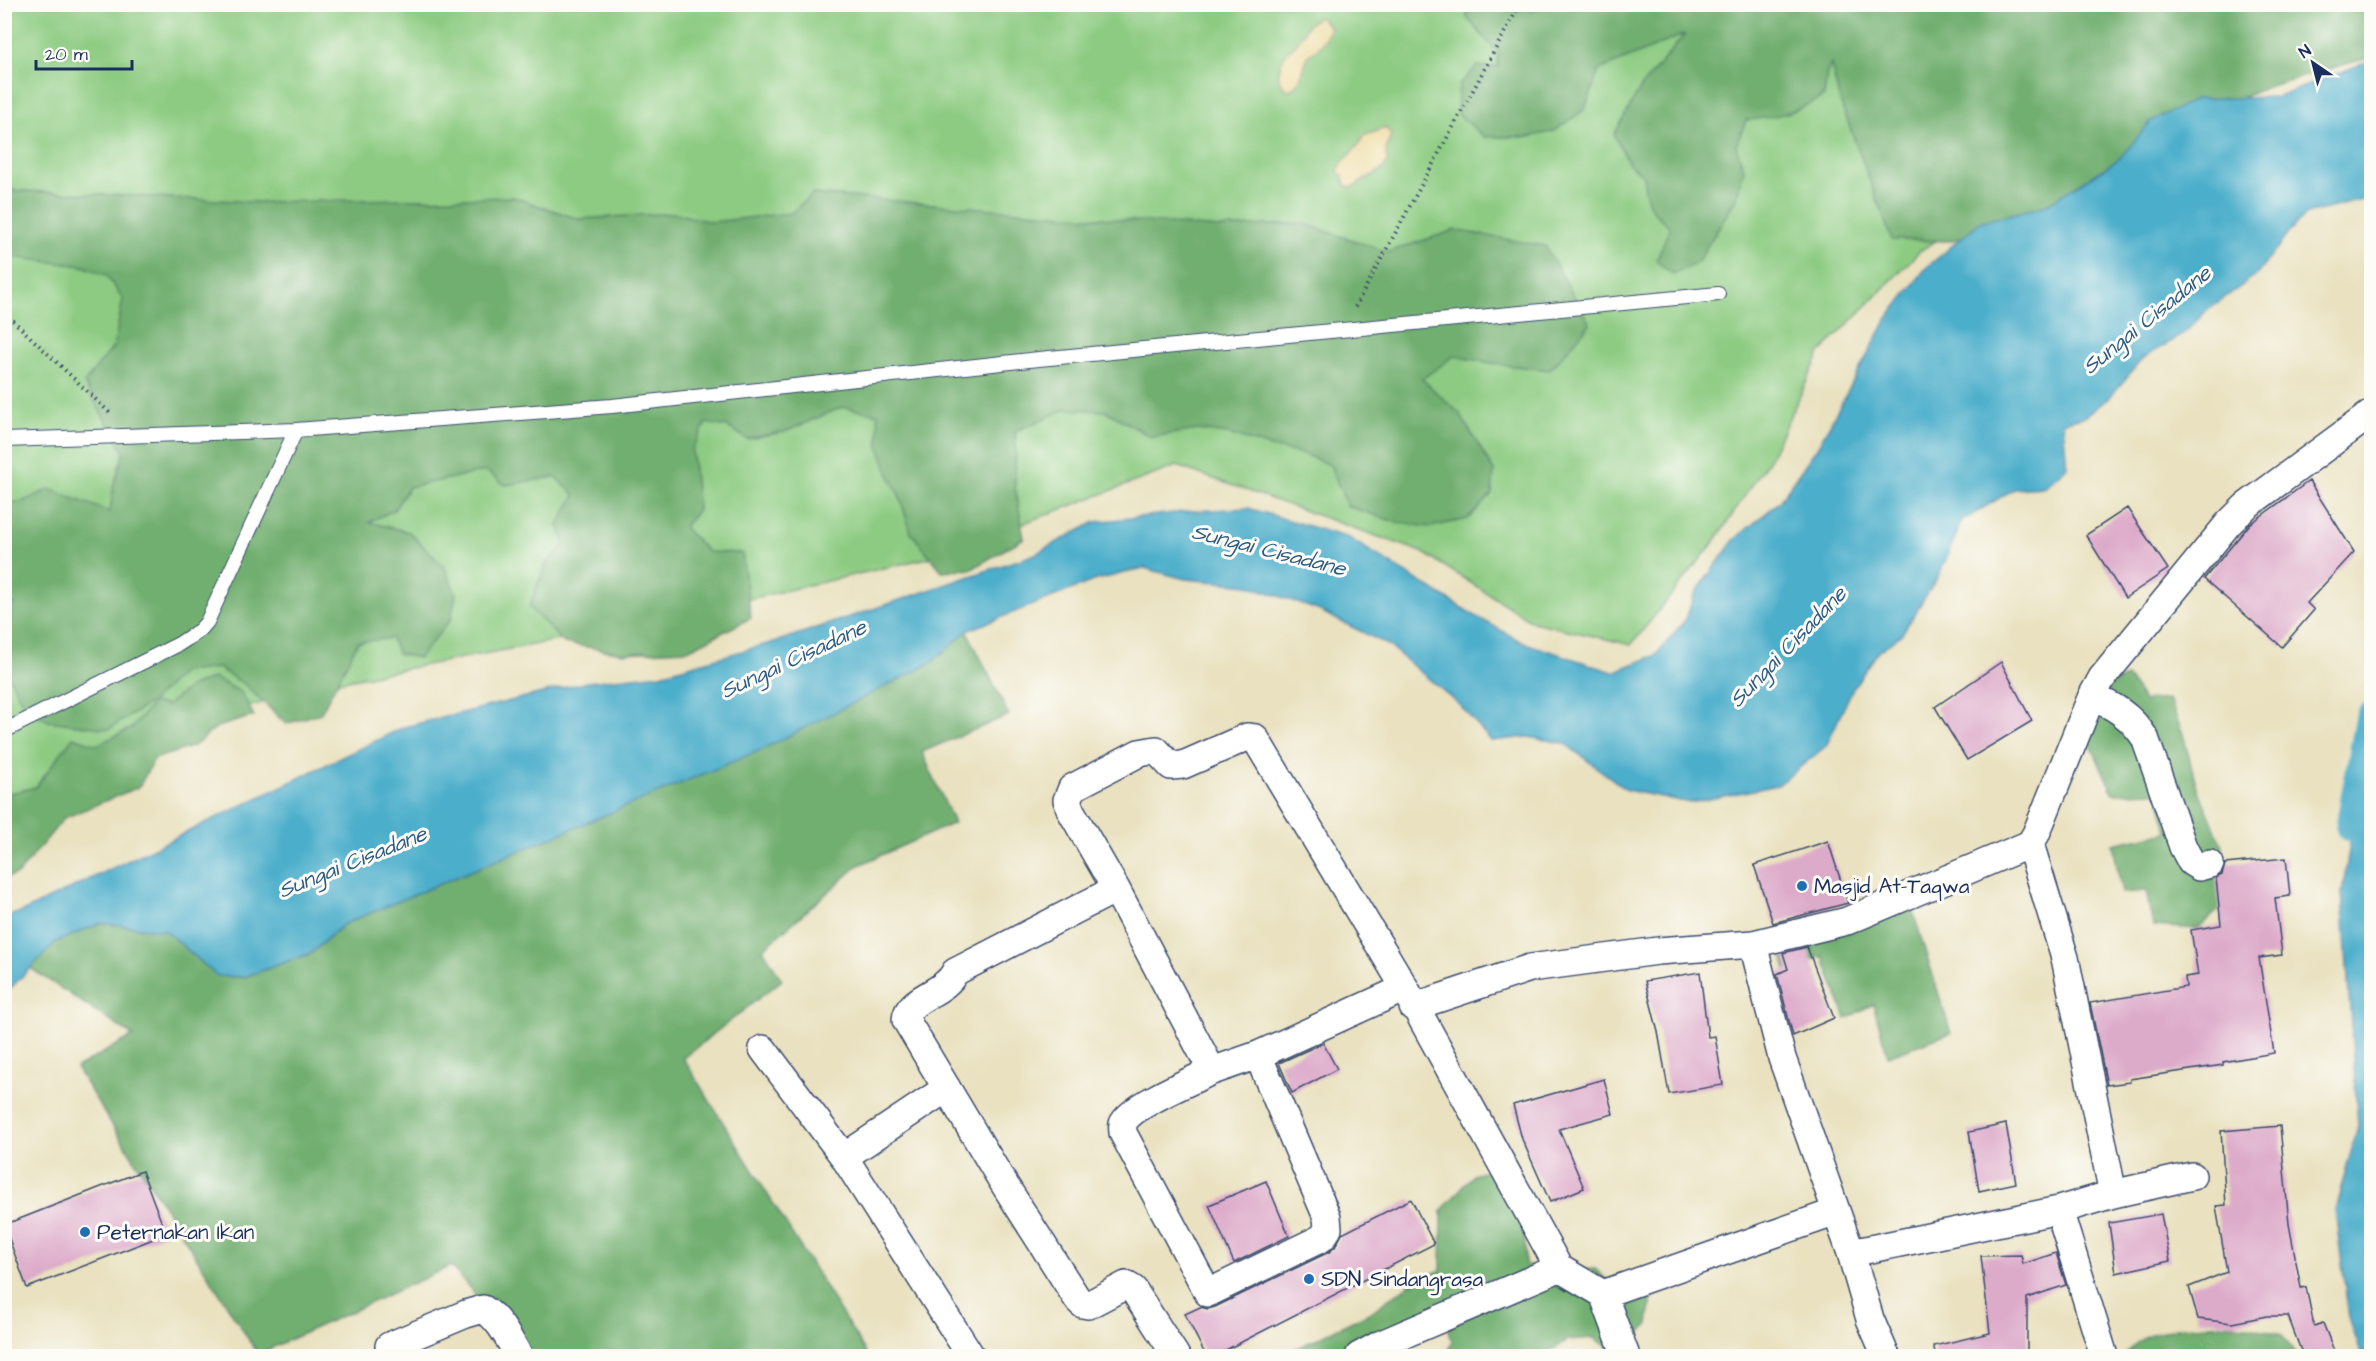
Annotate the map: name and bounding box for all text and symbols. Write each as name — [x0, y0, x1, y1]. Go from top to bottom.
scale bar — [36, 33, 132, 71]
north arrow — [2283, 33, 2343, 93]
text: N — [2295, 40, 2315, 63]
text: 20 m — [45, 42, 88, 67]
water label: Sungai Cisadane — [2076, 258, 2219, 383]
water label: Sungai Cisadane — [1188, 516, 1350, 586]
water label: Sungai Cisadane — [1722, 579, 1855, 715]
water label: Sungai Cisadane — [716, 612, 873, 708]
water label: Sungai Cisadane — [274, 818, 433, 907]
place label: Masjid At-Taqwa — [1814, 872, 1970, 901]
marker: Masjid At-Taqwa — [1795, 879, 1809, 893]
place label: Peternakan Ikan — [97, 1218, 254, 1247]
marker: Peternakan Ikan — [78, 1225, 92, 1239]
place label: SDN Sindangrasa — [1321, 1265, 1483, 1296]
marker: SDN Sindangrasa — [1302, 1272, 1316, 1286]

